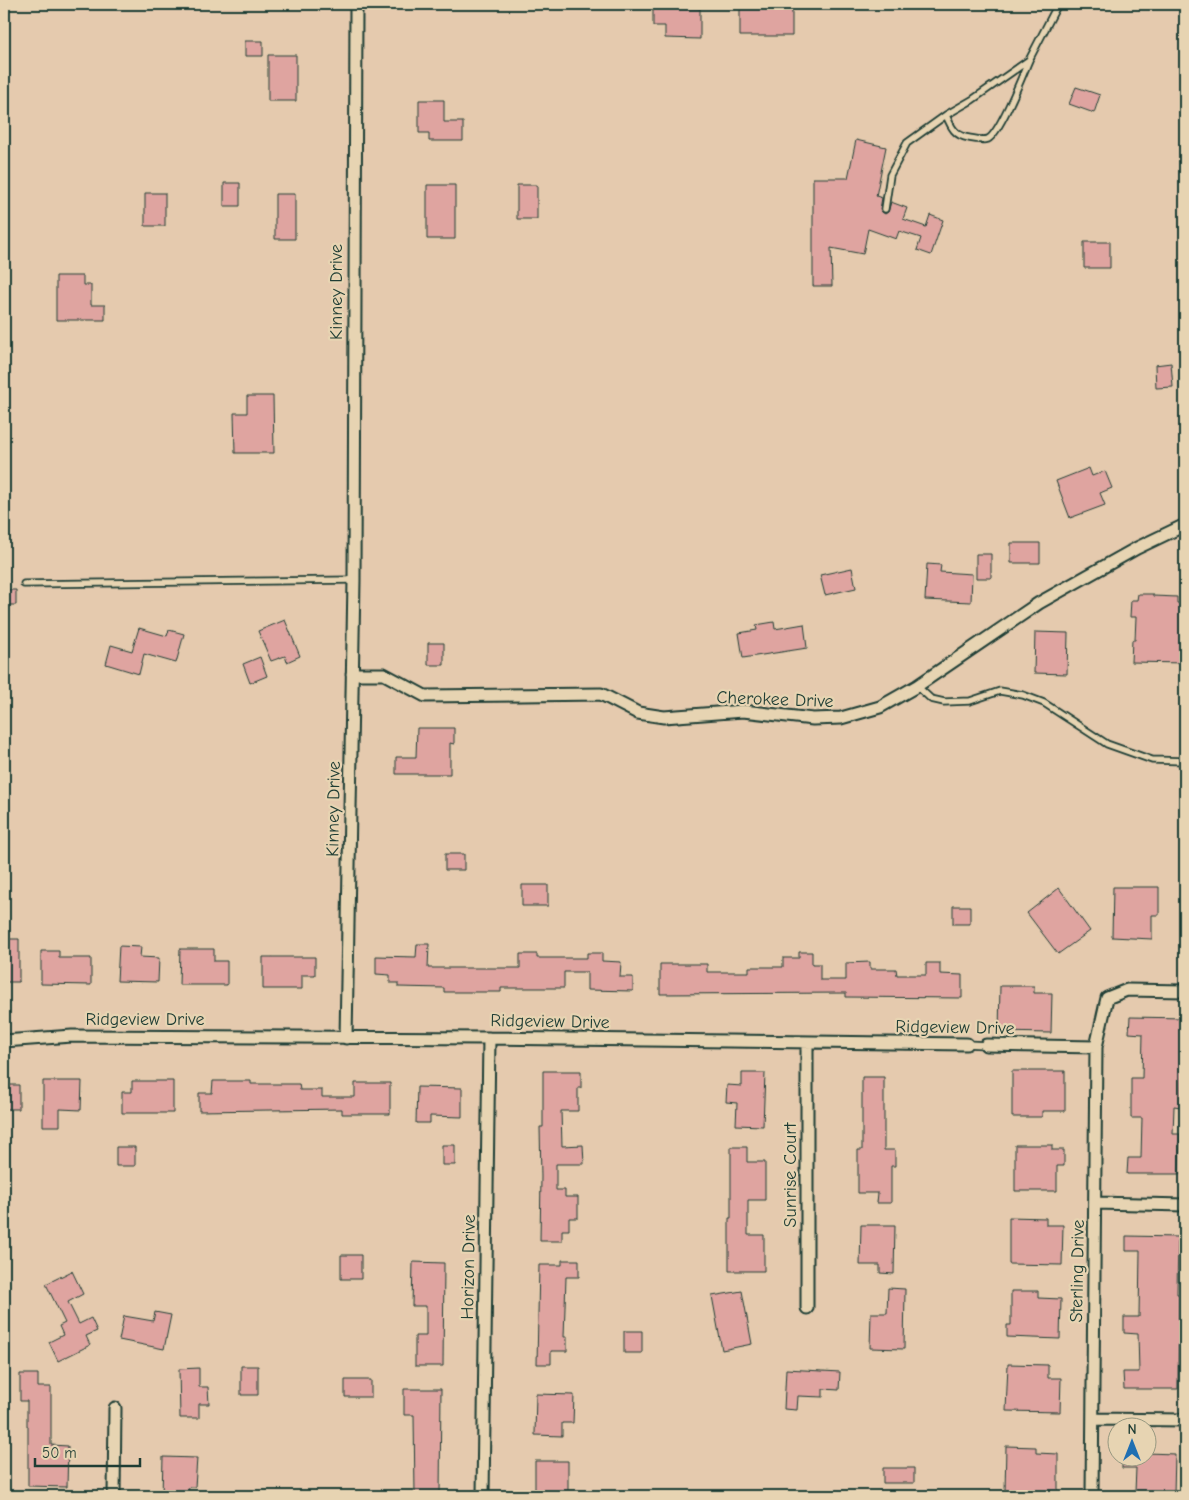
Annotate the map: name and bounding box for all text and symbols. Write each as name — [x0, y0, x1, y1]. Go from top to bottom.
street label: Kinney Drive — [326, 244, 347, 340]
street label: Cherokee Drive — [716, 687, 834, 712]
street label: Kinney Drive — [322, 761, 345, 857]
street label: Ridgeview Drive — [85, 1009, 205, 1030]
street label: Ridgeview Drive — [490, 1010, 610, 1033]
street label: Ridgeview Drive — [895, 1016, 1015, 1039]
street label: Sunrise Court — [780, 1122, 801, 1227]
street label: Horizon Drive — [457, 1214, 480, 1320]
street label: Sterling Drive — [1066, 1219, 1089, 1323]
north arrow — [1106, 1418, 1156, 1468]
text: N — [1127, 1421, 1137, 1438]
scale bar — [35, 1435, 140, 1467]
text: 50 m — [42, 1444, 77, 1462]

